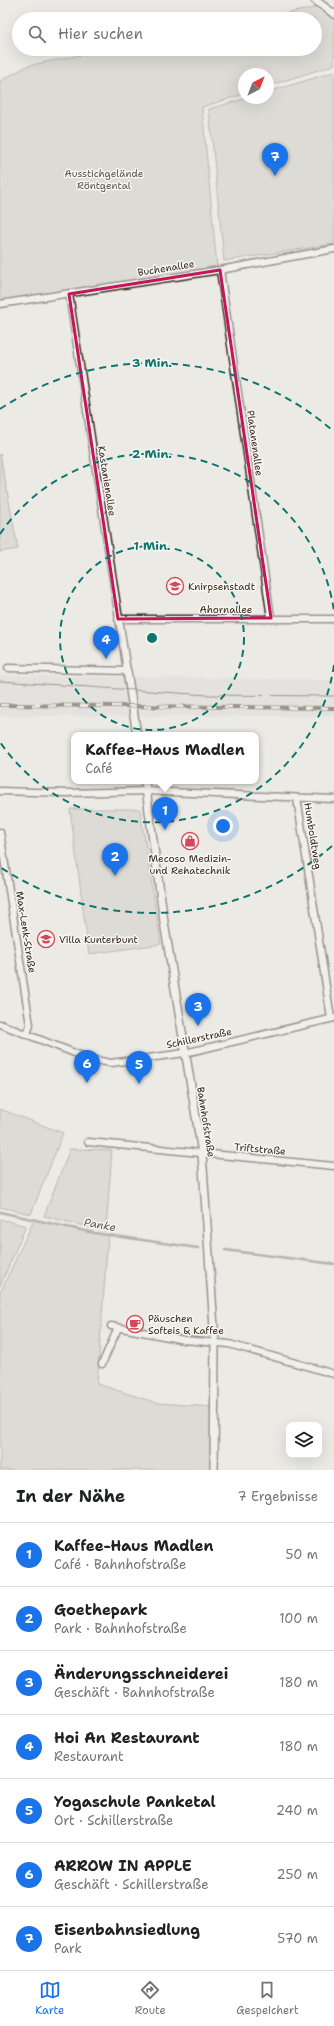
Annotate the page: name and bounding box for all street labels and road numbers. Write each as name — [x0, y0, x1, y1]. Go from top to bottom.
street label: Buchenallee — [137, 257, 196, 279]
street label: Platanenallee — [244, 409, 266, 477]
street label: Kastanienallee — [95, 445, 119, 518]
street label: Ahornallee — [199, 603, 253, 616]
street label: Humboldtweg — [301, 802, 325, 870]
street label: Max-Lenk-Straße — [13, 890, 39, 974]
street label: Schillerstraße — [165, 1025, 233, 1051]
street label: Bahnhofstraße — [194, 1086, 218, 1158]
street label: Triftstraße — [234, 1140, 287, 1158]

